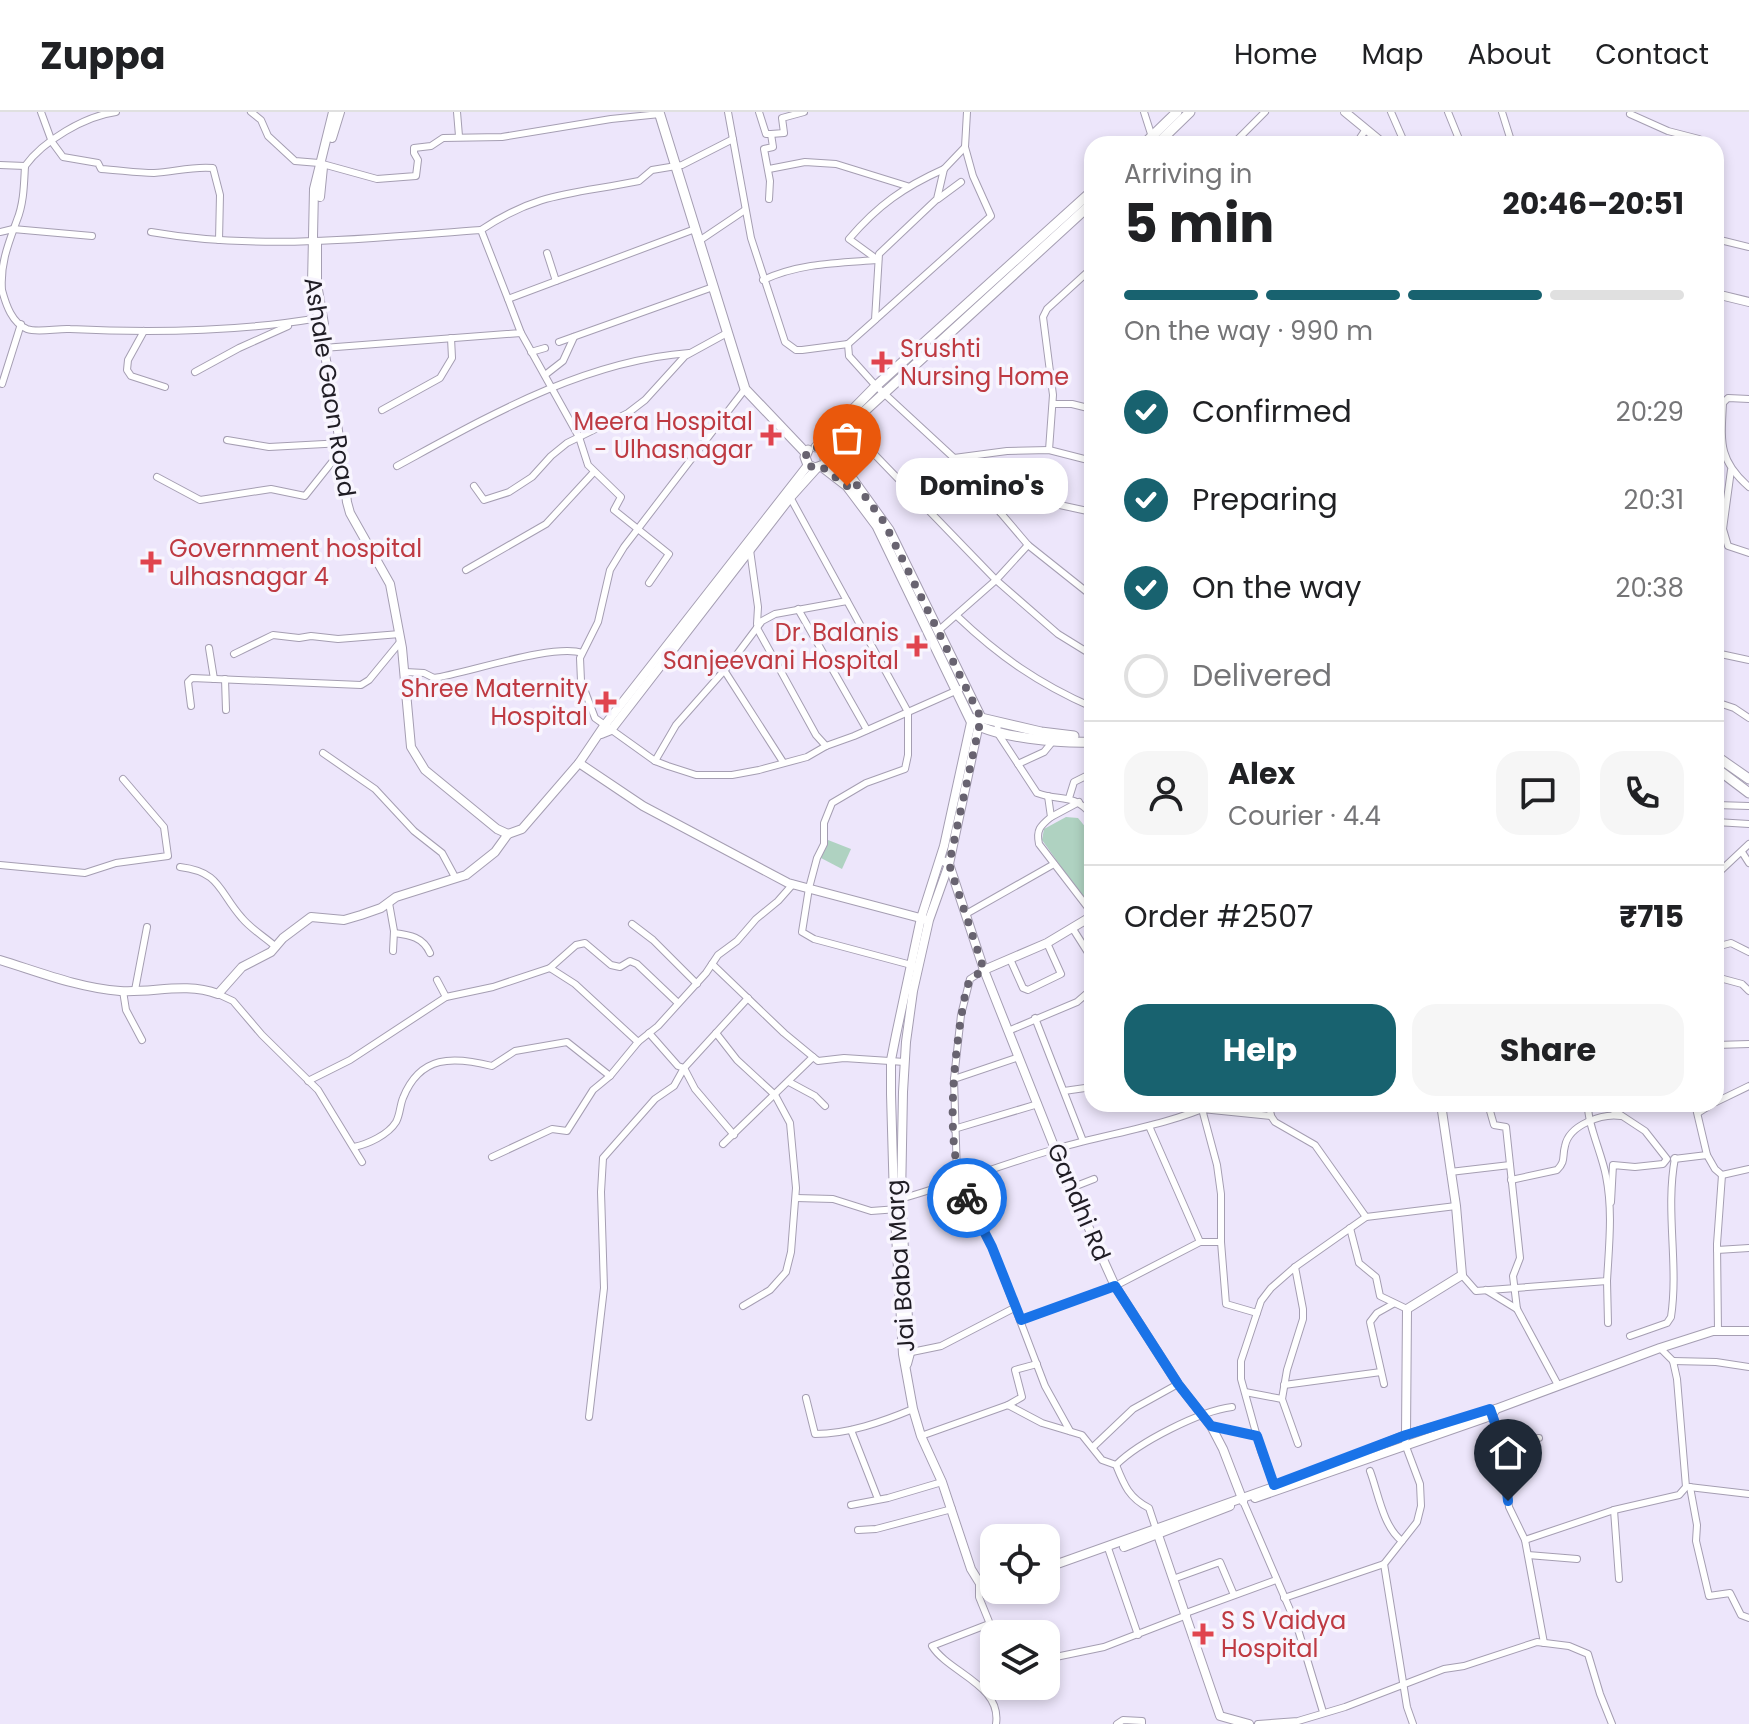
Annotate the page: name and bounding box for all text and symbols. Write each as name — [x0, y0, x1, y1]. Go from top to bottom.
text: Zuppa — [40, 29, 166, 82]
text: Home — [1234, 35, 1317, 74]
text: Map — [1361, 35, 1423, 74]
text: About — [1467, 35, 1551, 74]
text: Contact — [1595, 35, 1709, 74]
text: Arriving in — [1124, 156, 1253, 192]
text: 20:46–20:51 — [1503, 182, 1684, 225]
text: 5 min — [1124, 187, 1274, 260]
street label: Ashale Gaon Road — [296, 275, 364, 499]
text: On the way · 990 m — [1124, 313, 1373, 349]
place label: Srushti Nursing Home — [900, 332, 1069, 393]
marker: Srushti Nursing Home — [871, 351, 893, 373]
icon: check — [1124, 390, 1168, 434]
text: Confirmed — [1192, 390, 1352, 433]
text: 20:29 — [1616, 394, 1684, 430]
pin — [813, 404, 881, 486]
place label: Meera Hospital - Ulhasnagar — [574, 405, 753, 466]
icon: bag — [825, 416, 869, 460]
marker: Meera Hospital - Ulhasnagar — [760, 424, 782, 446]
callout: Domino's — [895, 458, 1067, 514]
text: Domino's — [919, 468, 1045, 504]
icon: check — [1124, 478, 1168, 522]
text: Preparing — [1192, 478, 1338, 521]
text: 20:31 — [1624, 482, 1684, 518]
place label: Government hospital ulhasnagar 4 — [169, 532, 422, 593]
marker: Government hospital ulhasnagar 4 — [140, 551, 162, 573]
icon: check — [1124, 566, 1168, 610]
text: On the way — [1192, 566, 1361, 609]
text: 20:38 — [1615, 570, 1684, 606]
place label: Dr. Balanis Sanjeevani Hospital — [663, 616, 899, 677]
marker: Dr. Balanis Sanjeevani Hospital — [906, 635, 928, 657]
text: Delivered — [1192, 654, 1332, 697]
place label: Shree Maternity Hospital — [400, 672, 588, 733]
marker: Shree Maternity Hospital — [595, 691, 617, 713]
button: person — [1124, 751, 1208, 835]
button: chat — [1496, 751, 1580, 835]
button: phone — [1600, 751, 1684, 835]
text: Alex — [1228, 752, 1295, 795]
text: Courier · 4.4 — [1228, 798, 1381, 834]
text: Order #2507 — [1124, 895, 1313, 938]
text: ₹715 — [1619, 895, 1684, 938]
button: Help — [1124, 1004, 1396, 1096]
button: Share — [1412, 1004, 1684, 1096]
street label: Gandhi Rd — [1039, 1138, 1119, 1266]
courier — [927, 1158, 1007, 1238]
icon: bike — [945, 1176, 989, 1220]
street label: Jai Baba Marg — [878, 1178, 922, 1354]
pin — [1474, 1419, 1542, 1501]
icon: home — [1486, 1431, 1530, 1475]
map controls — [980, 1524, 1060, 1700]
button: locate — [980, 1524, 1060, 1604]
place label: S S Vaidya Hospital — [1221, 1604, 1346, 1665]
button: layers — [980, 1620, 1060, 1700]
marker: S S Vaidya Hospital — [1192, 1623, 1214, 1645]

